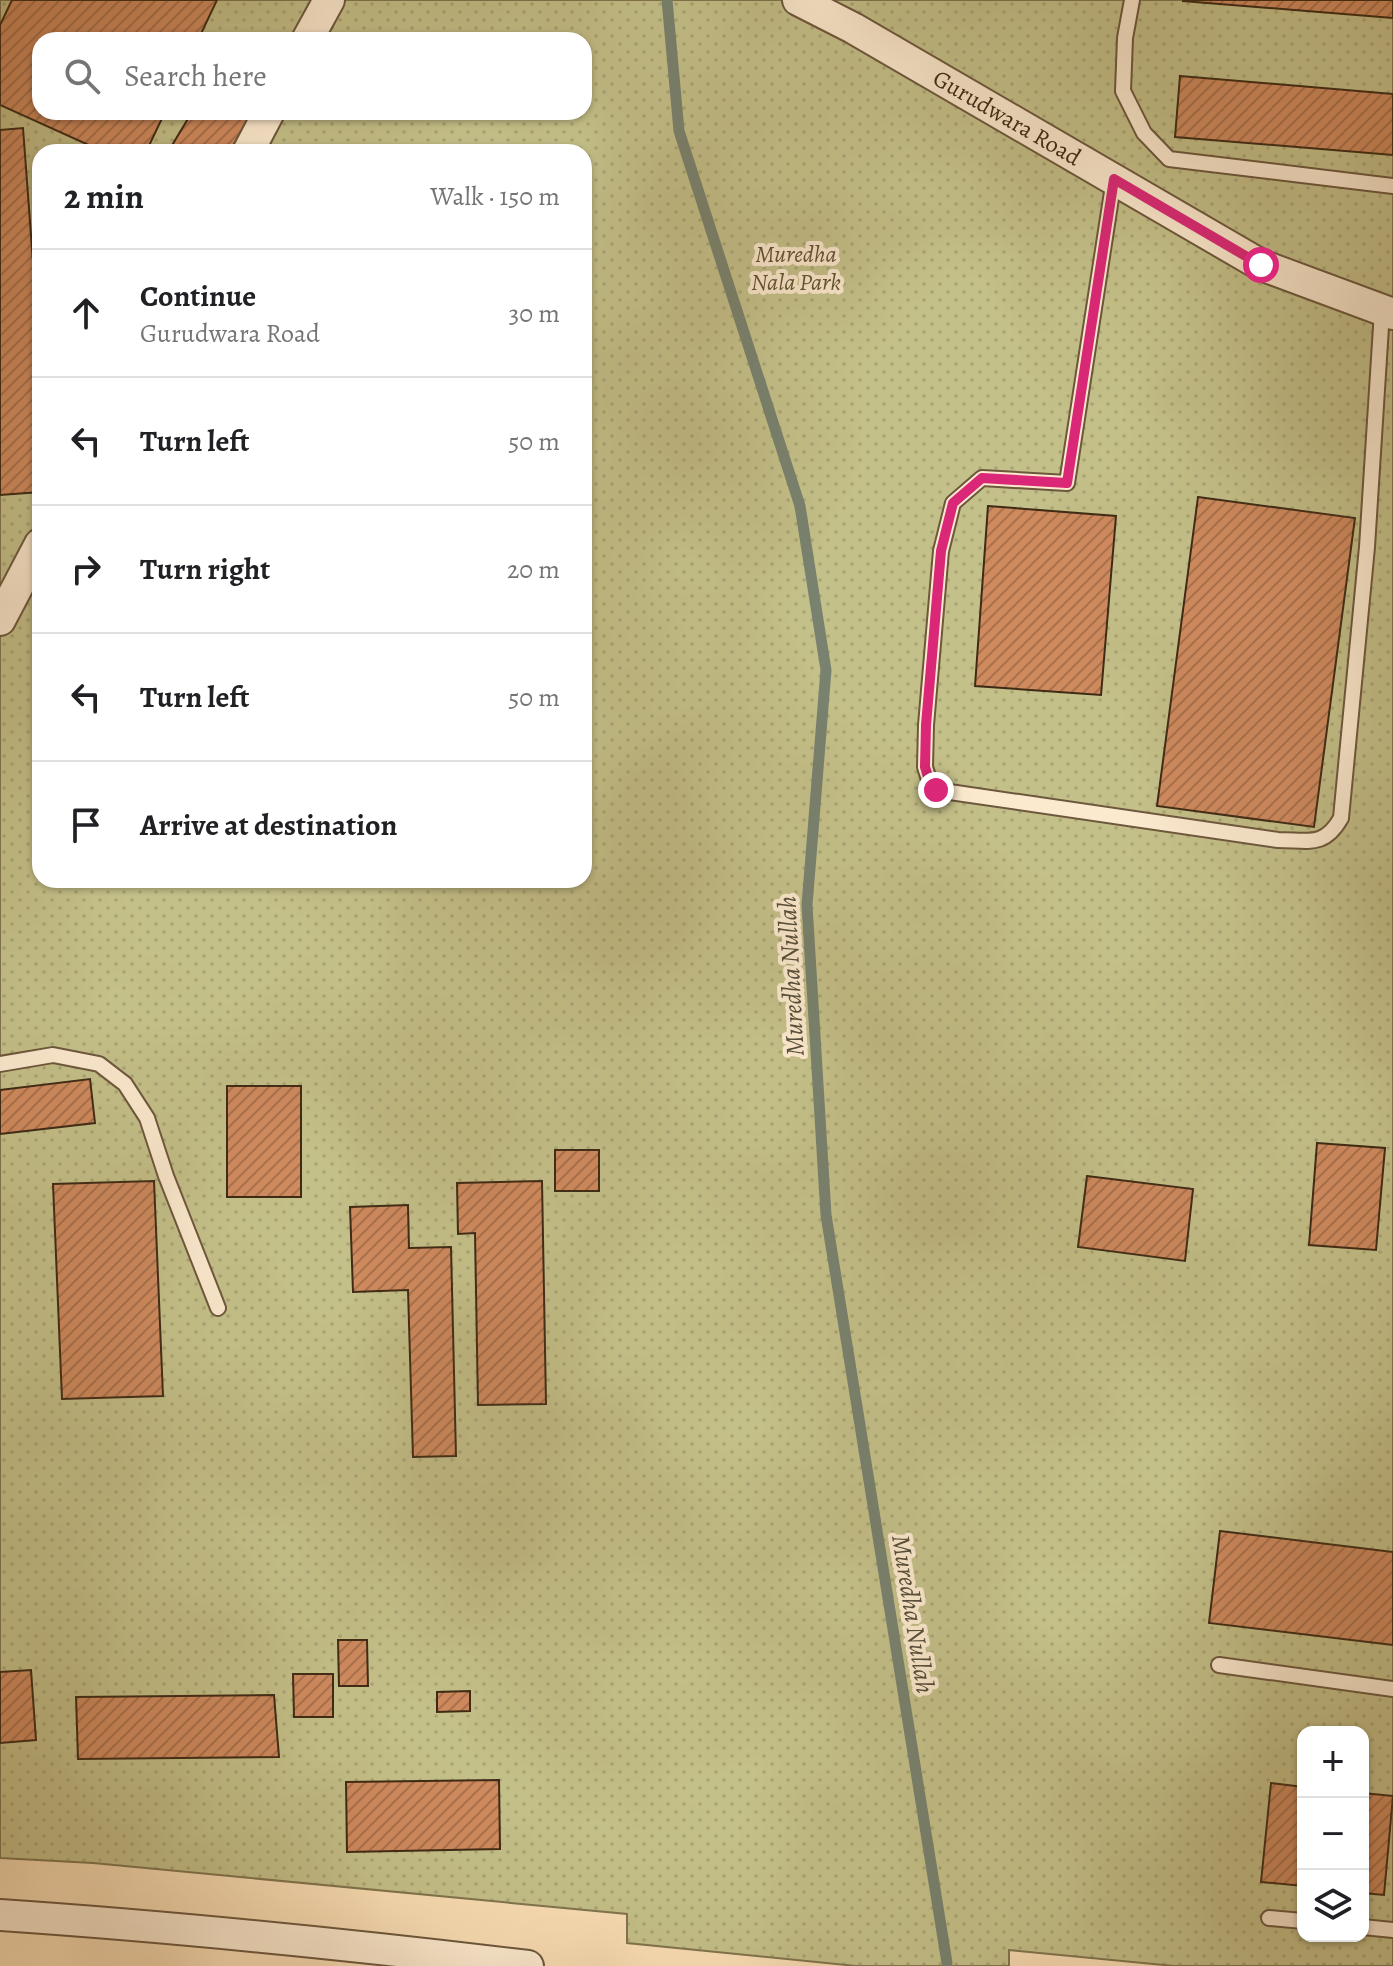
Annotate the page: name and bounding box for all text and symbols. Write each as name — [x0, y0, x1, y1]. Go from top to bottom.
search box — [32, 32, 592, 120]
icon: search — [60, 54, 104, 98]
text: Search here — [124, 56, 267, 96]
street label: Gurudwara Road — [927, 62, 1087, 173]
text: 2 min — [64, 173, 144, 220]
text: Walk · 150 m — [430, 179, 560, 214]
park label: Muredha Nala Park — [751, 238, 841, 298]
route start — [1243, 247, 1279, 283]
text: Continue — [140, 276, 256, 316]
icon: ahead — [64, 291, 108, 335]
text: 30 m — [509, 296, 560, 331]
text: Gurudwara Road — [140, 316, 320, 351]
icon: left — [64, 419, 108, 463]
text: Turn left — [140, 421, 249, 461]
text: 50 m — [508, 424, 560, 459]
icon: right — [64, 547, 108, 591]
text: Turn right — [140, 549, 270, 589]
text: 20 m — [507, 552, 560, 587]
icon: left — [64, 675, 108, 719]
text: Turn left — [140, 677, 249, 717]
text: 50 m — [508, 680, 560, 715]
route end — [918, 772, 954, 808]
icon: arrive — [64, 803, 108, 847]
text: Arrive at destination — [140, 805, 397, 845]
water label: Muredha Nullah — [769, 895, 813, 1057]
water label: Muredha Nullah — [883, 1532, 943, 1696]
map controls — [1297, 1726, 1369, 1942]
button: + — [1297, 1726, 1369, 1798]
button: − — [1297, 1798, 1369, 1870]
button: layers — [1297, 1870, 1369, 1942]

